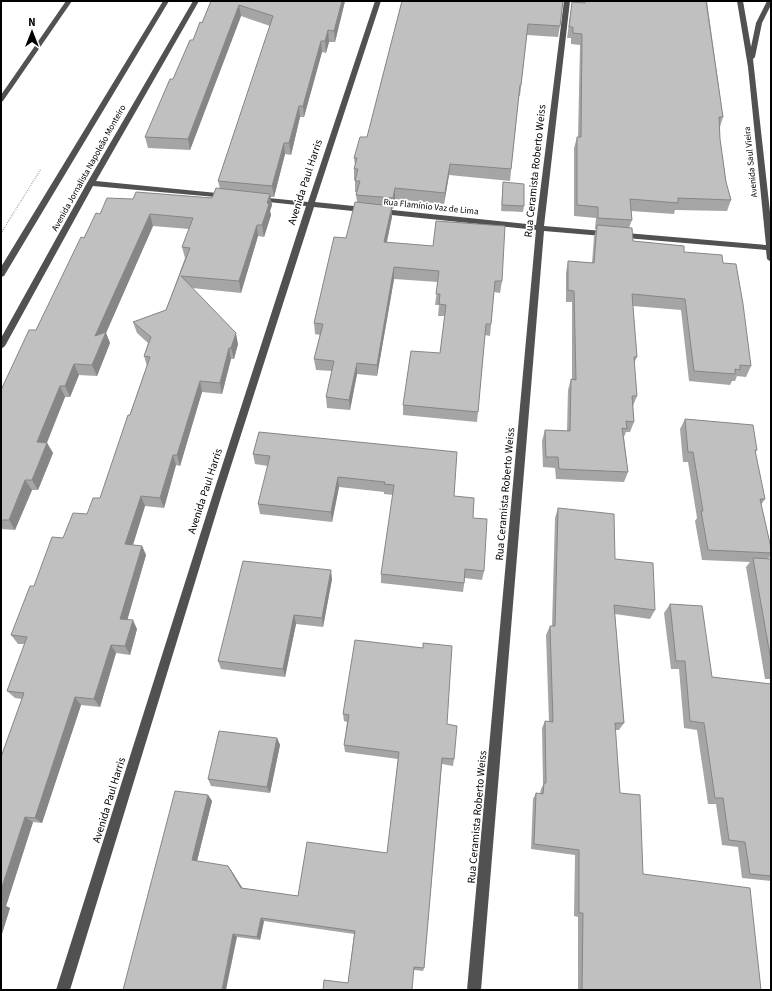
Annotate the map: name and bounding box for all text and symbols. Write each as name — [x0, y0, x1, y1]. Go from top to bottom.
north arrow — [12, 12, 52, 52]
text: N — [28, 15, 36, 30]
street label: Avenida Jornalista Napoleão Monteiro — [49, 102, 129, 234]
street label: Rua Ceramista Roberto Weiss — [521, 103, 549, 238]
street label: Avenida Saul Vieira — [741, 126, 761, 198]
street label: Avenida Paul Harris — [284, 137, 326, 227]
street label: Rua Flamínio Vaz de Lima — [383, 196, 479, 218]
street label: Rua Ceramista Roberto Weiss — [492, 426, 518, 561]
street label: Avenida Paul Harris — [184, 446, 226, 536]
street label: Rua Ceramista Roberto Weiss — [464, 749, 490, 884]
street label: Avenida Paul Harris — [89, 755, 129, 845]

